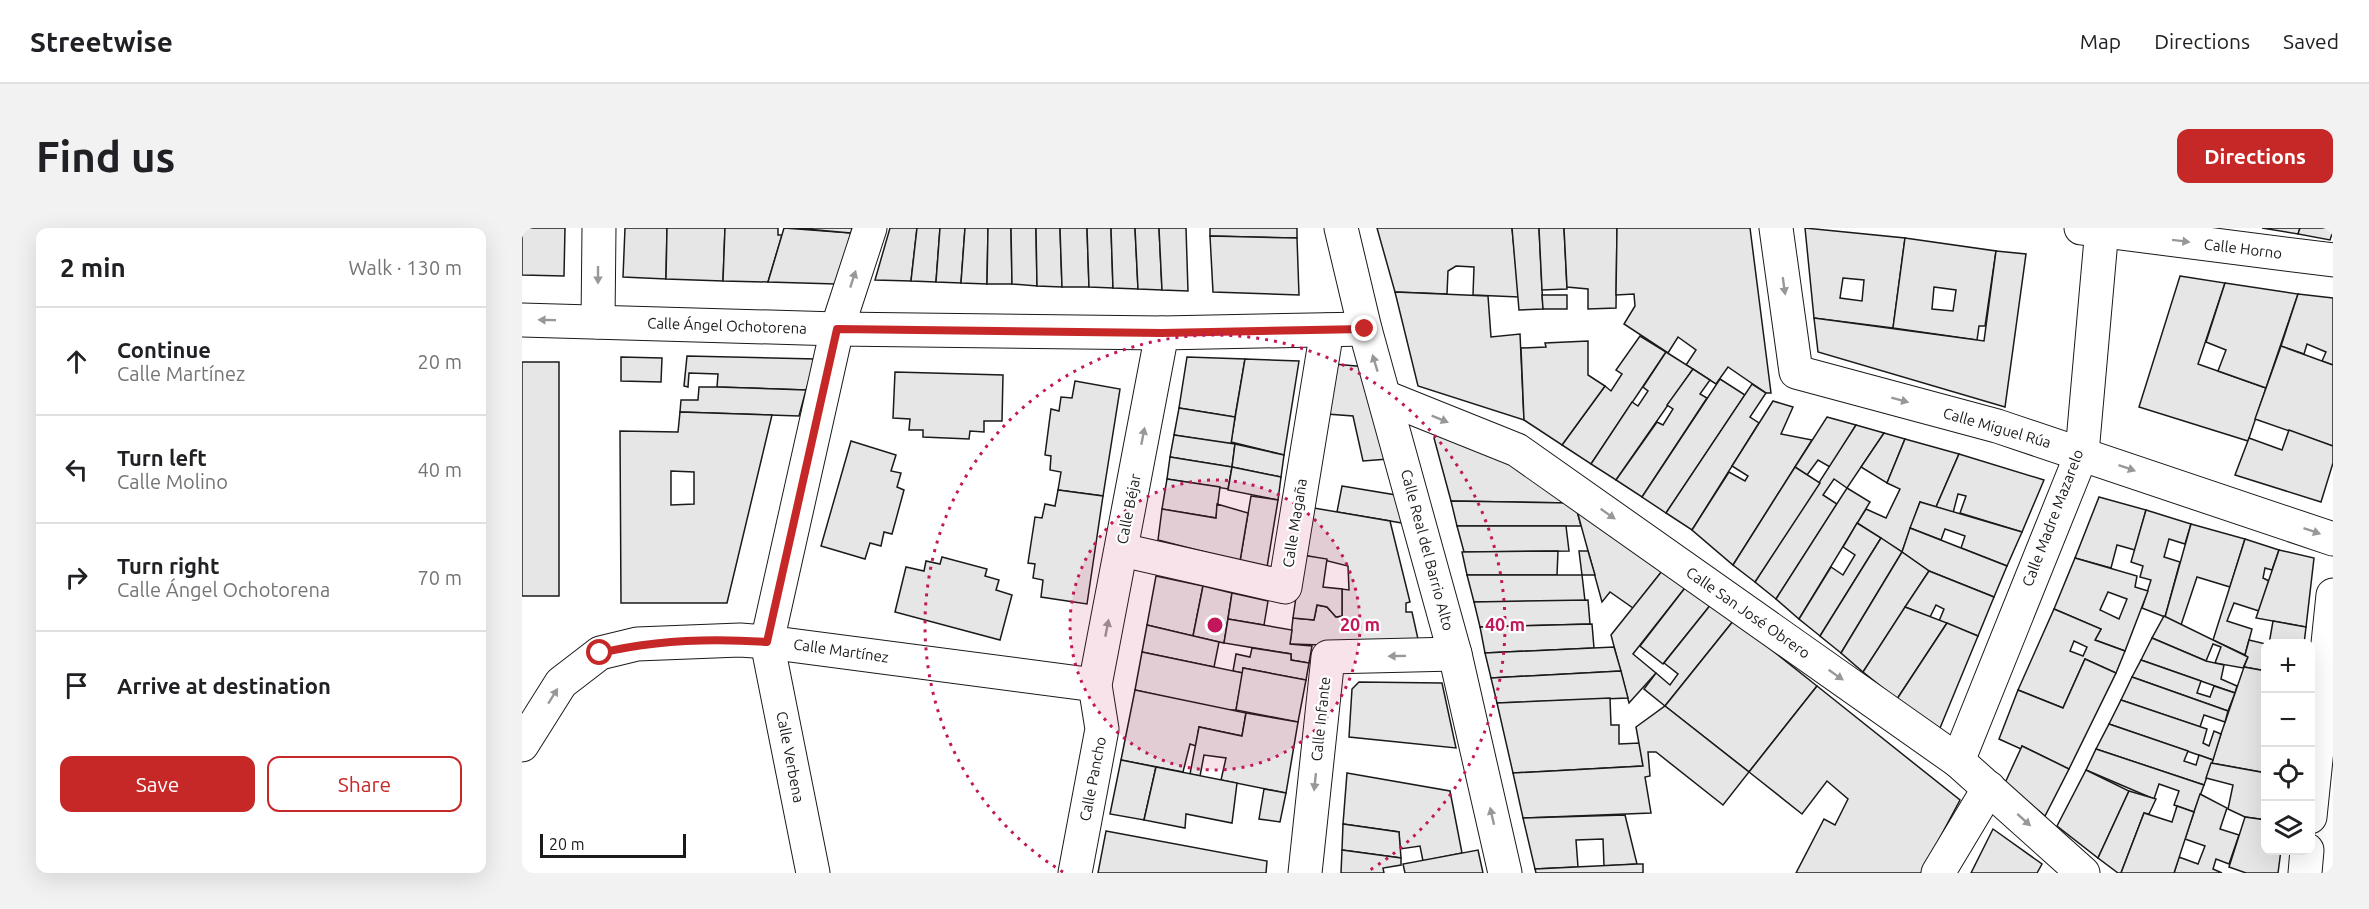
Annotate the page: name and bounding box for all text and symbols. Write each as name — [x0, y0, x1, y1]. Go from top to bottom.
text: Streetwise — [30, 26, 173, 57]
text: Map — [2080, 29, 2121, 53]
text: Directions — [2154, 29, 2250, 53]
text: Saved — [2283, 29, 2339, 53]
button: Directions — [2177, 129, 2333, 183]
text: Find us — [36, 133, 175, 180]
street label: Calle Horno — [2203, 235, 2283, 262]
one-way arrow — [2172, 236, 2191, 245]
text: 2 min — [60, 253, 126, 282]
text: Walk · 130 m — [349, 256, 462, 279]
one-way arrow — [593, 265, 603, 284]
one-way arrow — [849, 270, 859, 288]
one-way arrow — [1779, 277, 1789, 296]
street label: Calle Ángel Ochotorena — [647, 314, 807, 337]
route end — [1351, 315, 1377, 341]
one-way arrow — [538, 316, 557, 325]
text: Continue — [117, 337, 211, 362]
icon: ahead — [60, 345, 93, 378]
text: 20 m — [418, 350, 462, 373]
one-way arrow — [1370, 354, 1379, 372]
text: Calle Martínez — [117, 362, 245, 385]
one-way arrow — [1892, 396, 1910, 405]
street label: Calle Miguel Rúa — [1941, 404, 2053, 451]
one-way arrow — [1431, 414, 1449, 424]
one-way arrow — [1139, 426, 1148, 445]
text: Turn left — [117, 445, 207, 470]
street label: Calle Madre Mazarelo — [2019, 447, 2087, 589]
icon: left — [60, 453, 93, 486]
text: 40 m — [418, 458, 462, 481]
one-way arrow — [2118, 464, 2136, 474]
street label: Calle Real del Barrio Alto — [1398, 467, 1457, 632]
text: Calle Molino — [117, 470, 228, 493]
street label: Calle Béjar — [1113, 472, 1144, 546]
street label: Calle Magaña — [1279, 477, 1310, 569]
one-way arrow — [1601, 508, 1616, 520]
one-way arrow — [2303, 527, 2321, 537]
text: Turn right — [117, 553, 219, 578]
icon: right — [60, 561, 93, 594]
street label: Calle San José Obrero — [1683, 563, 1813, 662]
text: 70 m — [418, 566, 462, 589]
text: Calle Ángel Ochotorena — [117, 578, 330, 601]
text: 20 m — [1340, 614, 1380, 634]
text: 40 m — [1485, 614, 1525, 634]
centre of rings — [1205, 615, 1225, 635]
one-way arrow — [1103, 618, 1112, 637]
street label: Calle Martínez — [792, 635, 890, 666]
route start — [586, 639, 612, 665]
map controls — [2261, 639, 2315, 855]
button: + — [2261, 639, 2315, 693]
one-way arrow — [1387, 651, 1406, 660]
icon: arrive — [60, 669, 93, 702]
one-way arrow — [1828, 669, 1844, 681]
text: Arrive at destination — [117, 673, 331, 698]
street label: Calle Infante — [1308, 676, 1333, 762]
one-way arrow — [548, 688, 559, 704]
button: − — [2261, 693, 2315, 747]
street label: Calle Verbena — [773, 710, 808, 804]
street label: Calle Pancho — [1076, 735, 1109, 823]
button: locate — [2261, 747, 2315, 801]
button: Save — [60, 756, 255, 812]
button: Share — [267, 756, 462, 812]
one-way arrow — [1310, 773, 1319, 792]
button: layers — [2261, 801, 2315, 855]
one-way arrow — [1487, 807, 1497, 825]
one-way arrow — [2016, 813, 2031, 826]
scale bar — [540, 831, 686, 858]
text: 20 m — [549, 835, 585, 853]

